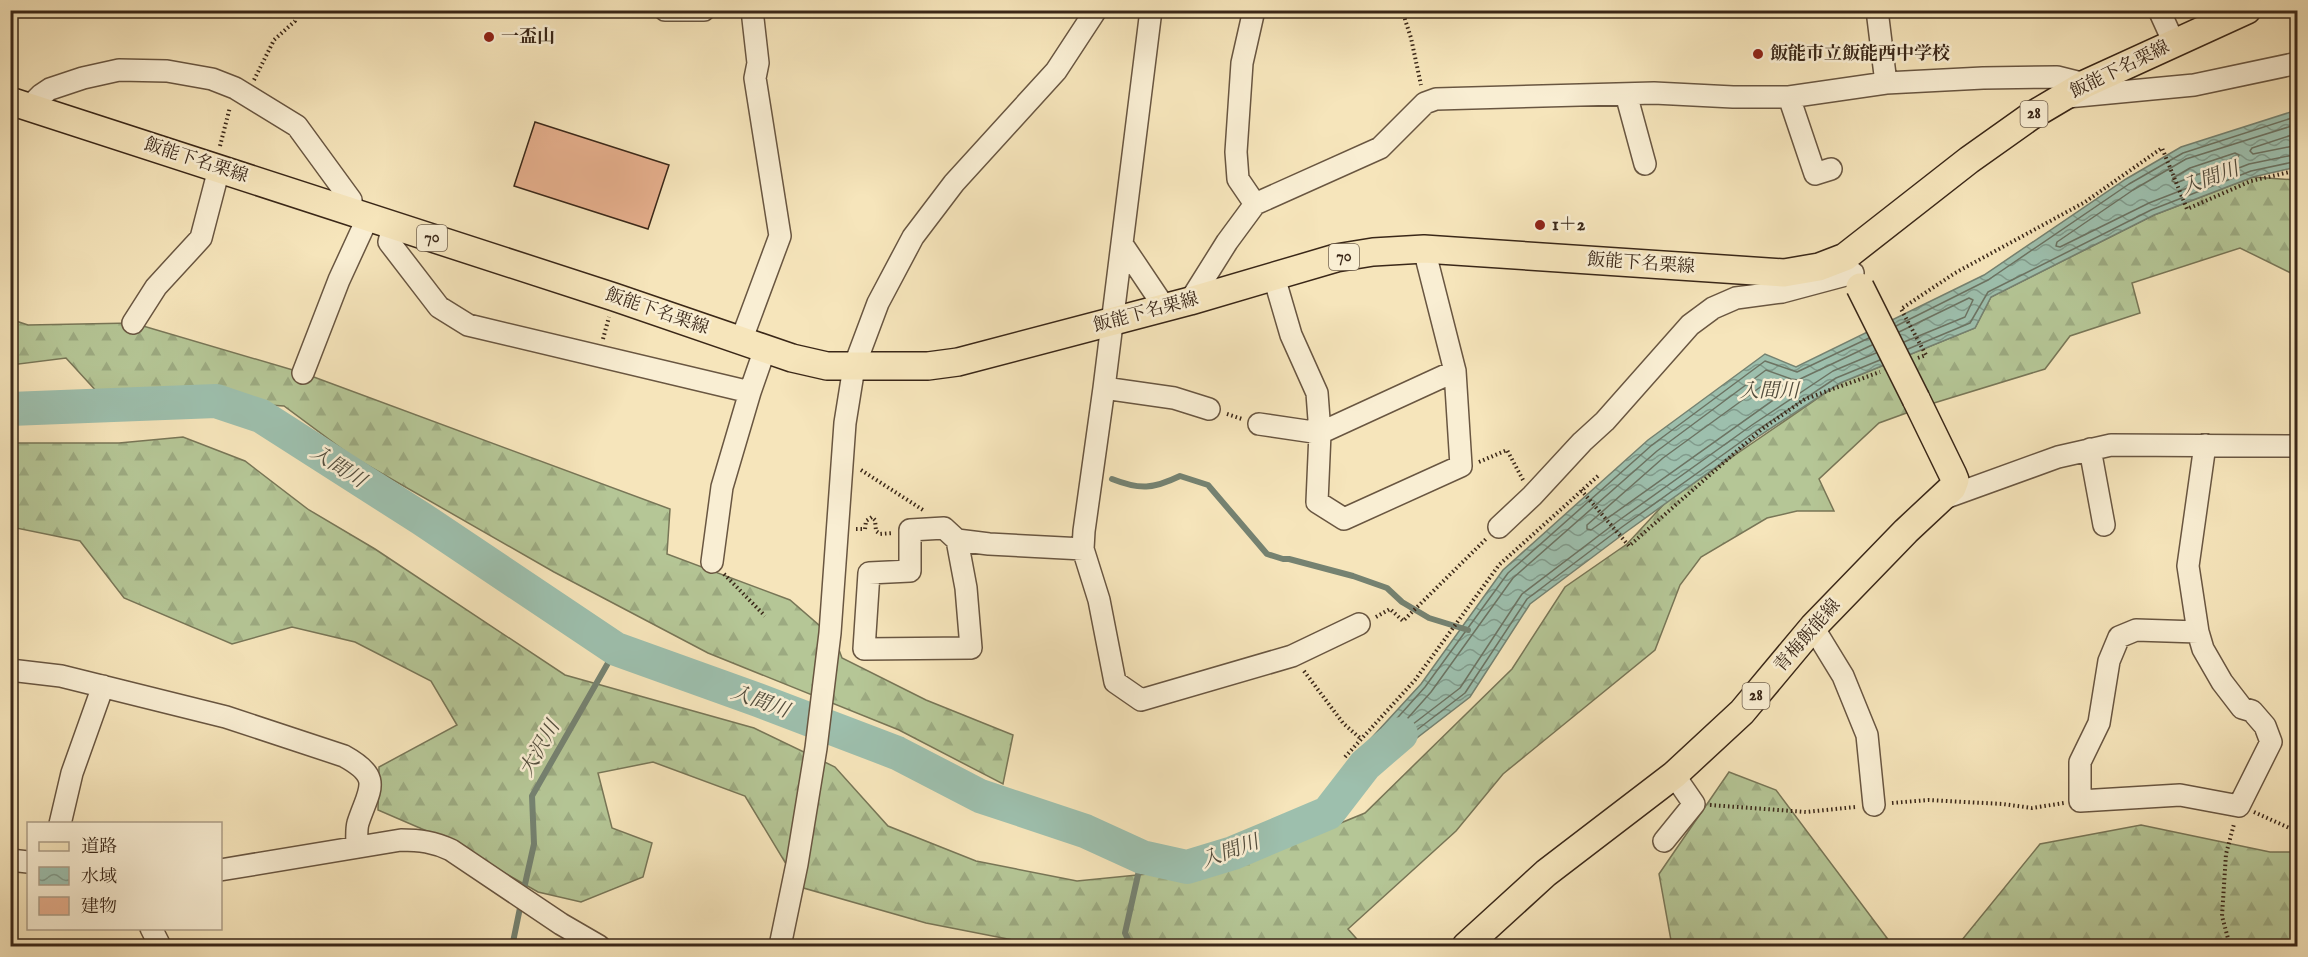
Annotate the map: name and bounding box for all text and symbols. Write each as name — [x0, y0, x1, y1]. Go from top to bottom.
place label: 一盃山 — [501, 26, 555, 49]
marker: 一盃山 — [482, 30, 496, 44]
street label: 飯能下名栗線 — [2066, 36, 2174, 104]
place label: 飯能市立飯能西中学校 — [1770, 43, 1950, 66]
marker: 飯能市立飯能西中学校 — [1751, 47, 1765, 61]
road number: 28 — [2020, 101, 2048, 127]
street label: 飯能下名栗線 — [141, 133, 251, 189]
water label: 入間川 — [2178, 156, 2244, 201]
place label: 1＋2 — [1552, 214, 1586, 237]
marker: 1＋2 — [1533, 218, 1547, 232]
road number: 70 — [417, 225, 447, 251]
road number: 70 — [1329, 244, 1359, 270]
street label: 飯能下名栗線 — [1586, 249, 1696, 279]
street label: 飯能下名栗線 — [602, 284, 712, 340]
street label: 飯能下名栗線 — [1091, 288, 1201, 338]
water label: 入間川 — [1739, 379, 1801, 404]
water label: 入間川 — [306, 440, 372, 495]
street label: 青梅飯能線 — [1770, 594, 1846, 678]
water label: 入間川 — [728, 680, 794, 725]
road number: 28 — [1742, 683, 1770, 709]
water label: 大沢川 — [514, 715, 567, 781]
legend — [27, 822, 222, 930]
water label: 入間川 — [1198, 829, 1264, 874]
text: 道路 — [81, 836, 117, 859]
text: 水域 — [81, 866, 117, 889]
text: 建物 — [81, 896, 117, 919]

